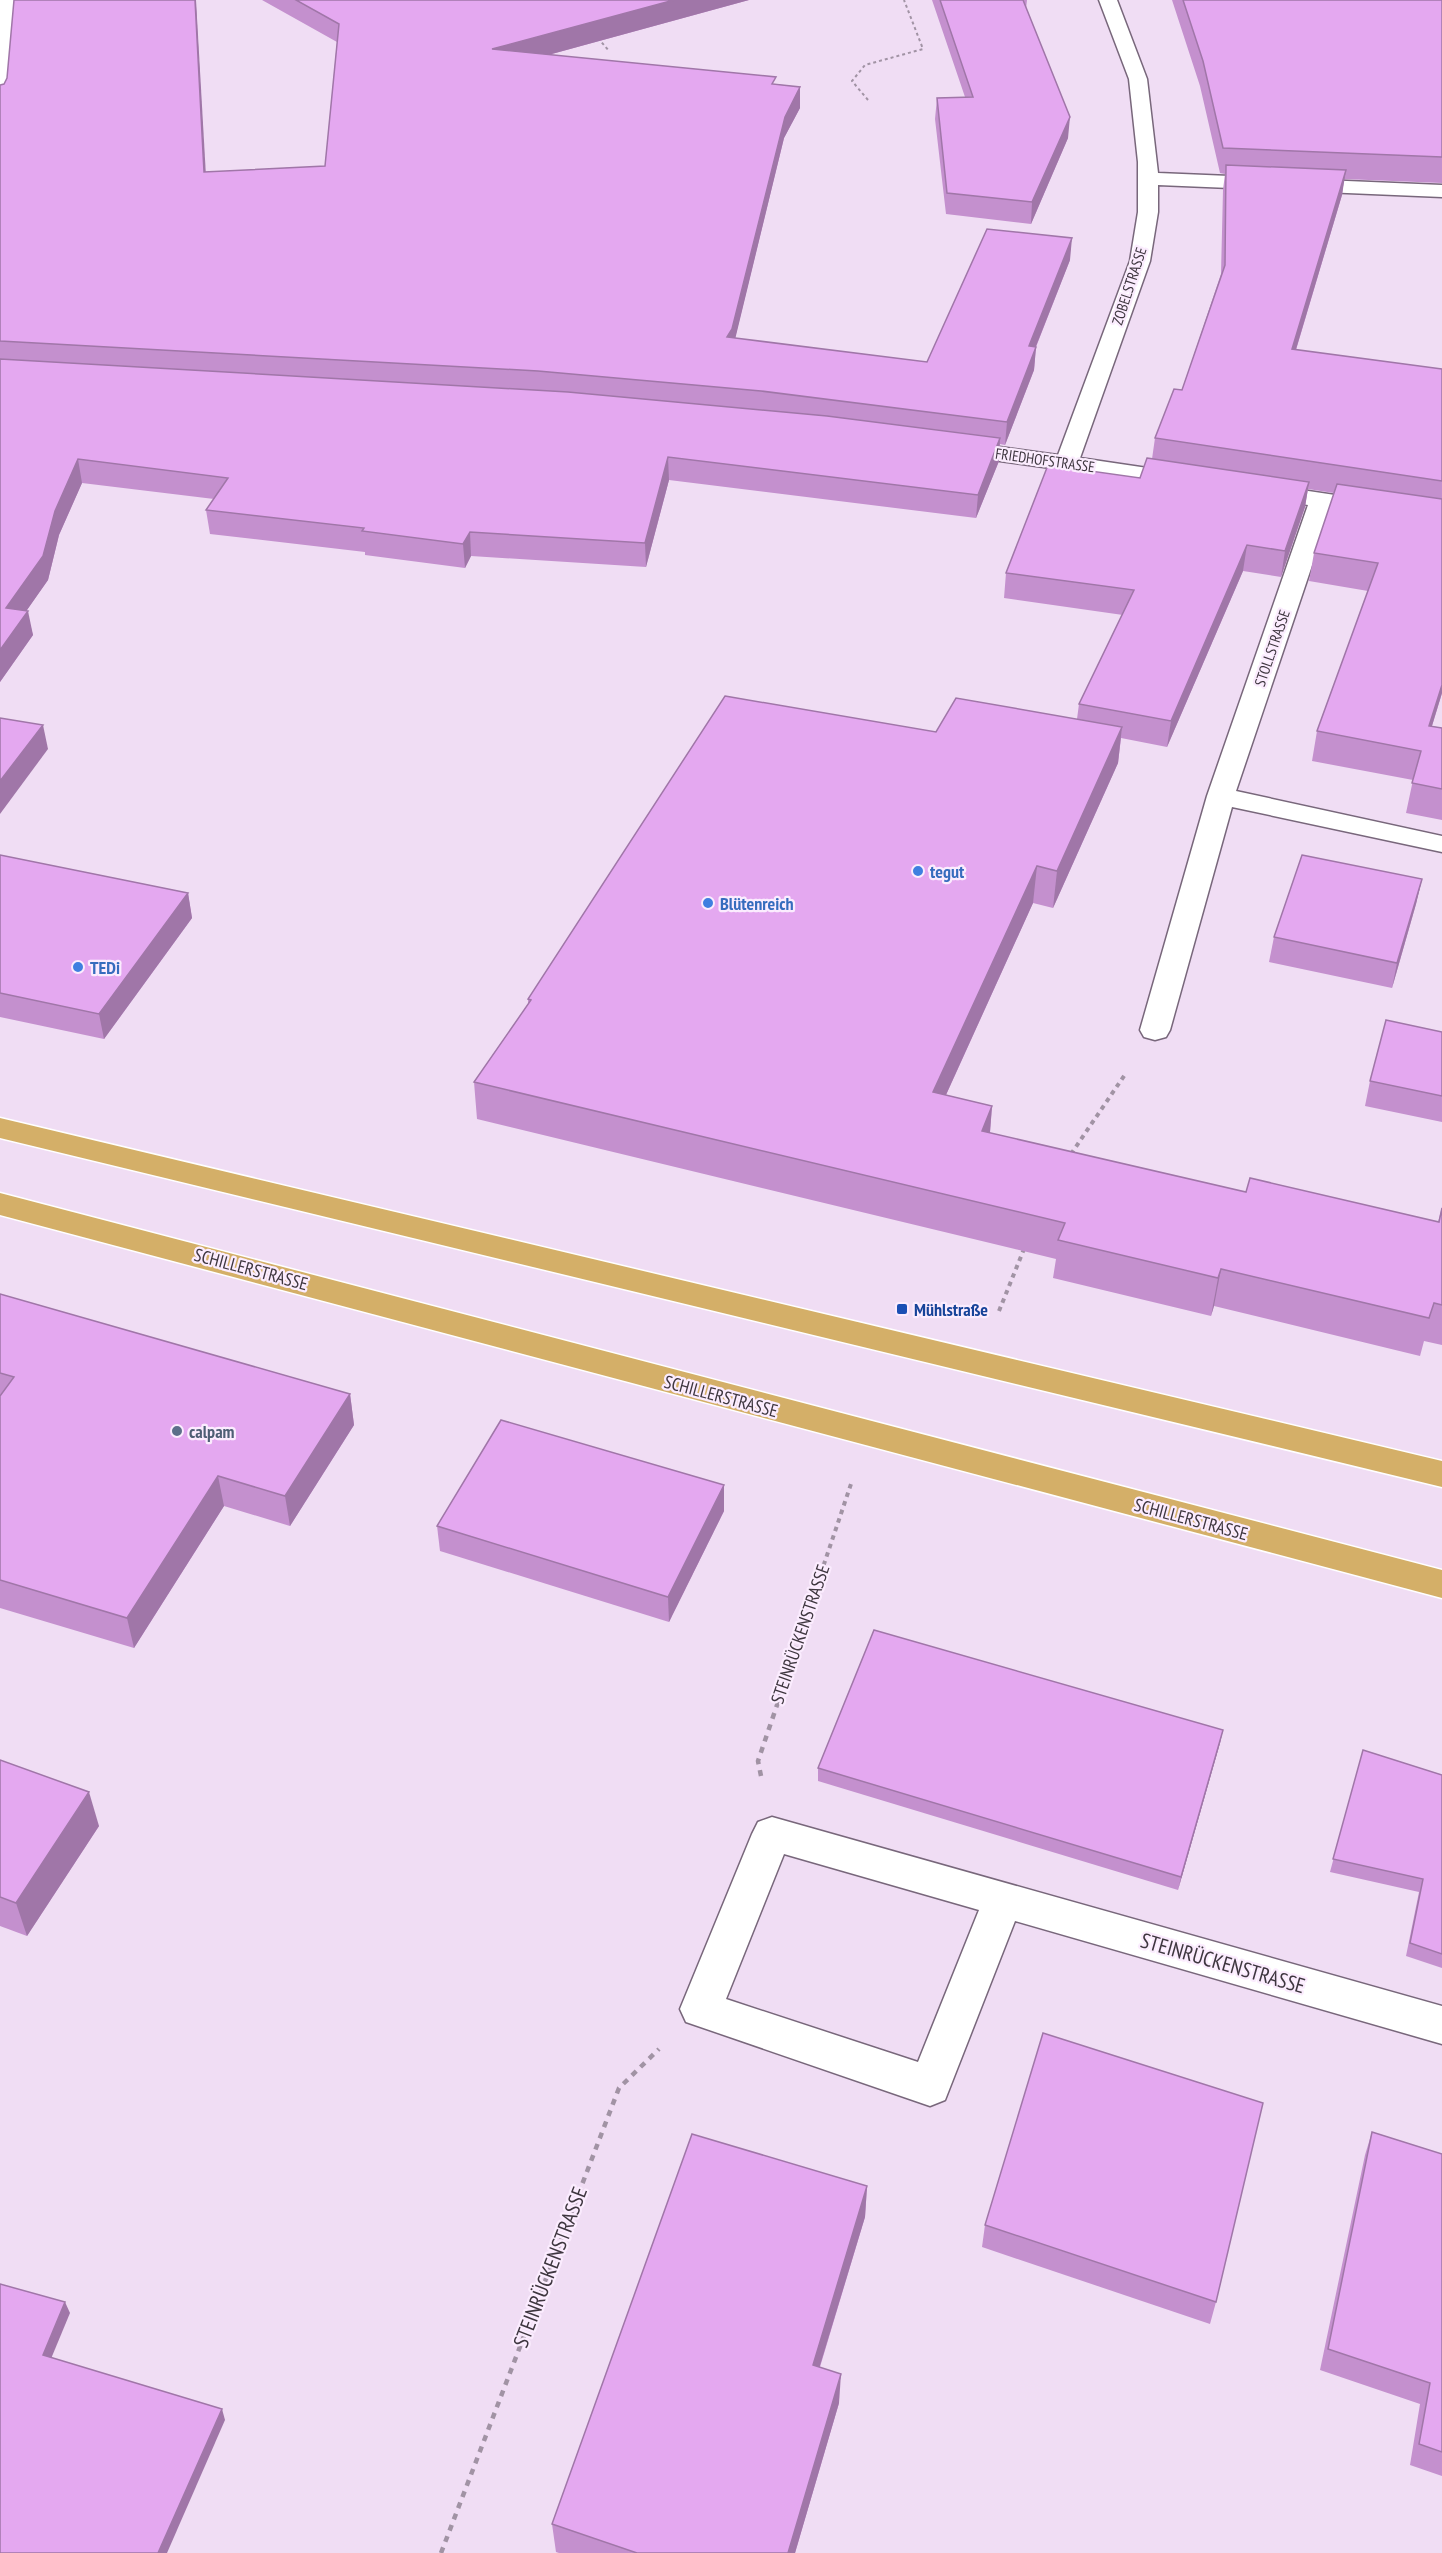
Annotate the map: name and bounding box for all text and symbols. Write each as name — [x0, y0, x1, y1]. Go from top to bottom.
street label: ZOBELSTRASSE — [1108, 245, 1150, 327]
street label: FRIEDHOFSTRASSE — [994, 444, 1096, 476]
street label: STOLLSTRASSE — [1250, 607, 1294, 689]
place label: tegut — [930, 860, 965, 883]
marker: tegut — [911, 864, 925, 878]
place label: Blütenreich — [720, 892, 794, 915]
marker: Blütenreich — [701, 896, 715, 910]
place label: TEDi — [90, 956, 120, 979]
marker: TEDi — [71, 960, 85, 974]
street label: SCHILLERSTRASSE — [192, 1243, 310, 1295]
place label: Mühlstraße — [914, 1298, 988, 1321]
marker: Mühlstraße — [895, 1302, 909, 1316]
street label: SCHILLERSTRASSE — [662, 1370, 780, 1422]
place label: calpam — [189, 1420, 235, 1443]
marker: calpam — [170, 1424, 184, 1438]
street label: SCHILLERSTRASSE — [1132, 1493, 1250, 1545]
street label: STEINRÜCKENSTRASSE — [765, 1561, 835, 1707]
street label: STEINRÜCKENSTRASSE — [1138, 1927, 1308, 1999]
street label: STEINRÜCKENSTRASSE — [507, 2183, 593, 2351]

